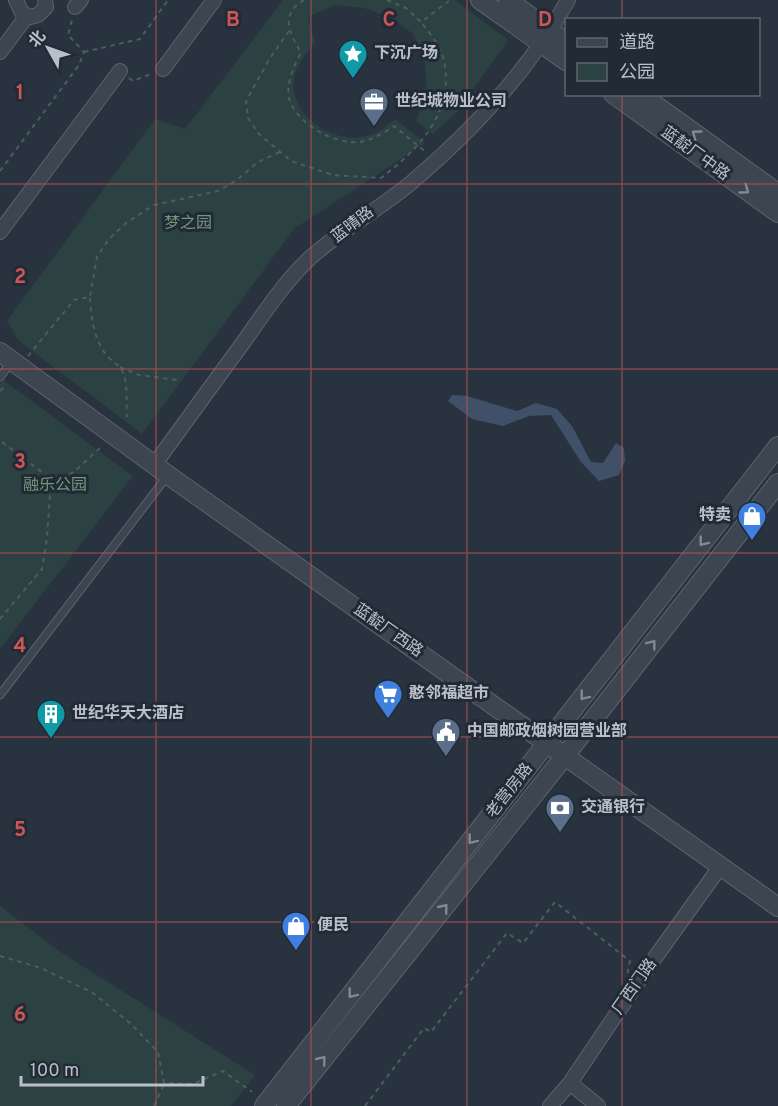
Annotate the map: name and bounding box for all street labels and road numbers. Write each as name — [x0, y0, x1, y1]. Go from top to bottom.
street label: 蓝靛厂中路 — [657, 122, 733, 186]
street label: 蓝晴路 — [328, 203, 378, 247]
street label: 蓝靛厂西路 — [349, 600, 427, 662]
street label: 老营房路 — [482, 760, 538, 822]
street label: 厂西门路 — [608, 955, 662, 1019]

